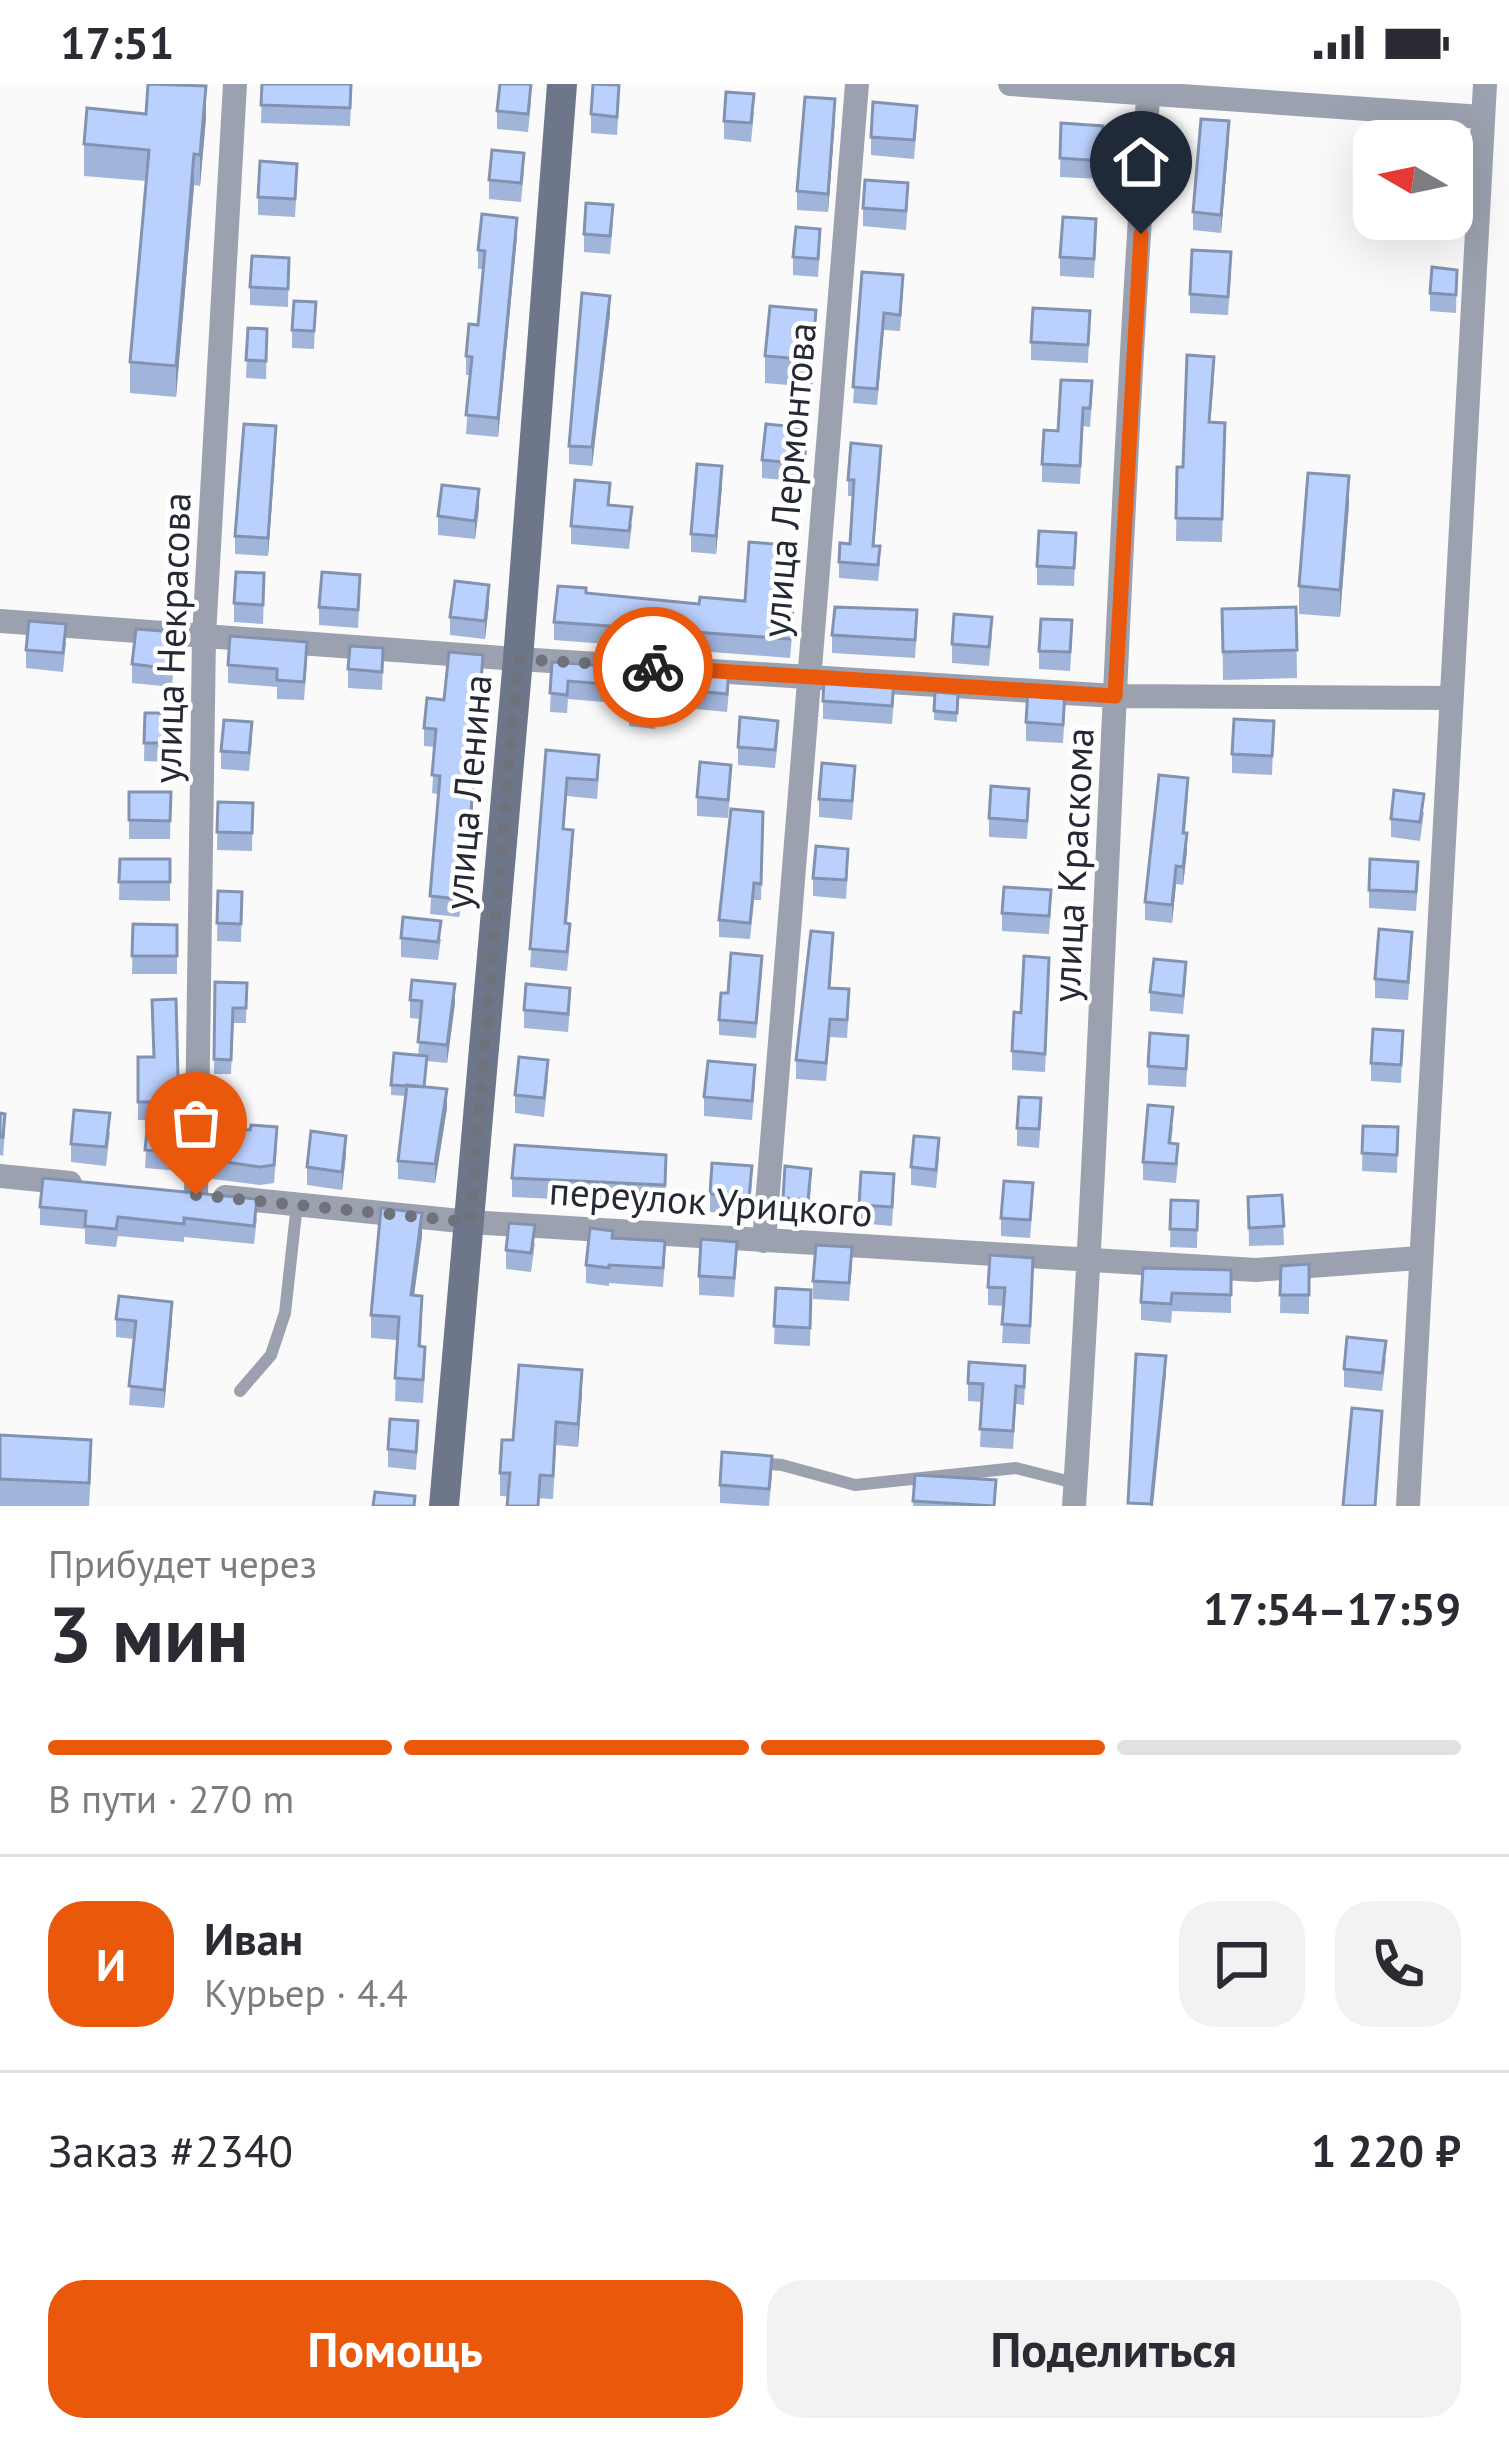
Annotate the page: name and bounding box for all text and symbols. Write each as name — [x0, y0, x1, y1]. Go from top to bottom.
text: 17:51 — [60, 13, 174, 71]
pin — [1090, 111, 1192, 234]
north arrow — [1353, 120, 1473, 240]
map controls — [1353, 120, 1473, 240]
icon: home — [1108, 129, 1174, 195]
street label: улица Лермонтова — [749, 320, 827, 640]
street label: улица Некрасова — [140, 492, 202, 784]
courier — [593, 607, 713, 727]
icon: bike — [620, 634, 686, 700]
street label: улица Ленина — [431, 672, 503, 912]
street label: улица Краскома — [1039, 726, 1105, 1004]
pin — [145, 1072, 247, 1195]
icon: bag — [163, 1090, 229, 1156]
street label: переулок Урицкого — [548, 1164, 874, 1238]
text: Прибудет через — [48, 1538, 317, 1589]
text: 17:54–17:59 — [1203, 1579, 1461, 1637]
text: 3 мин — [48, 1583, 248, 1684]
text: В пути · 270 m — [48, 1773, 294, 1824]
button: chat — [1179, 1901, 1305, 2027]
button: phone — [1335, 1901, 1461, 2027]
text: Иван — [204, 1909, 303, 1967]
text: И — [96, 1935, 126, 1993]
text: Курьер · 4.4 — [204, 1967, 408, 2018]
text: Заказ #2340 — [48, 2121, 293, 2179]
text: 1 220 ₽ — [1311, 2121, 1461, 2179]
button: Помощь — [48, 2280, 743, 2418]
button: Поделиться — [767, 2280, 1461, 2418]

